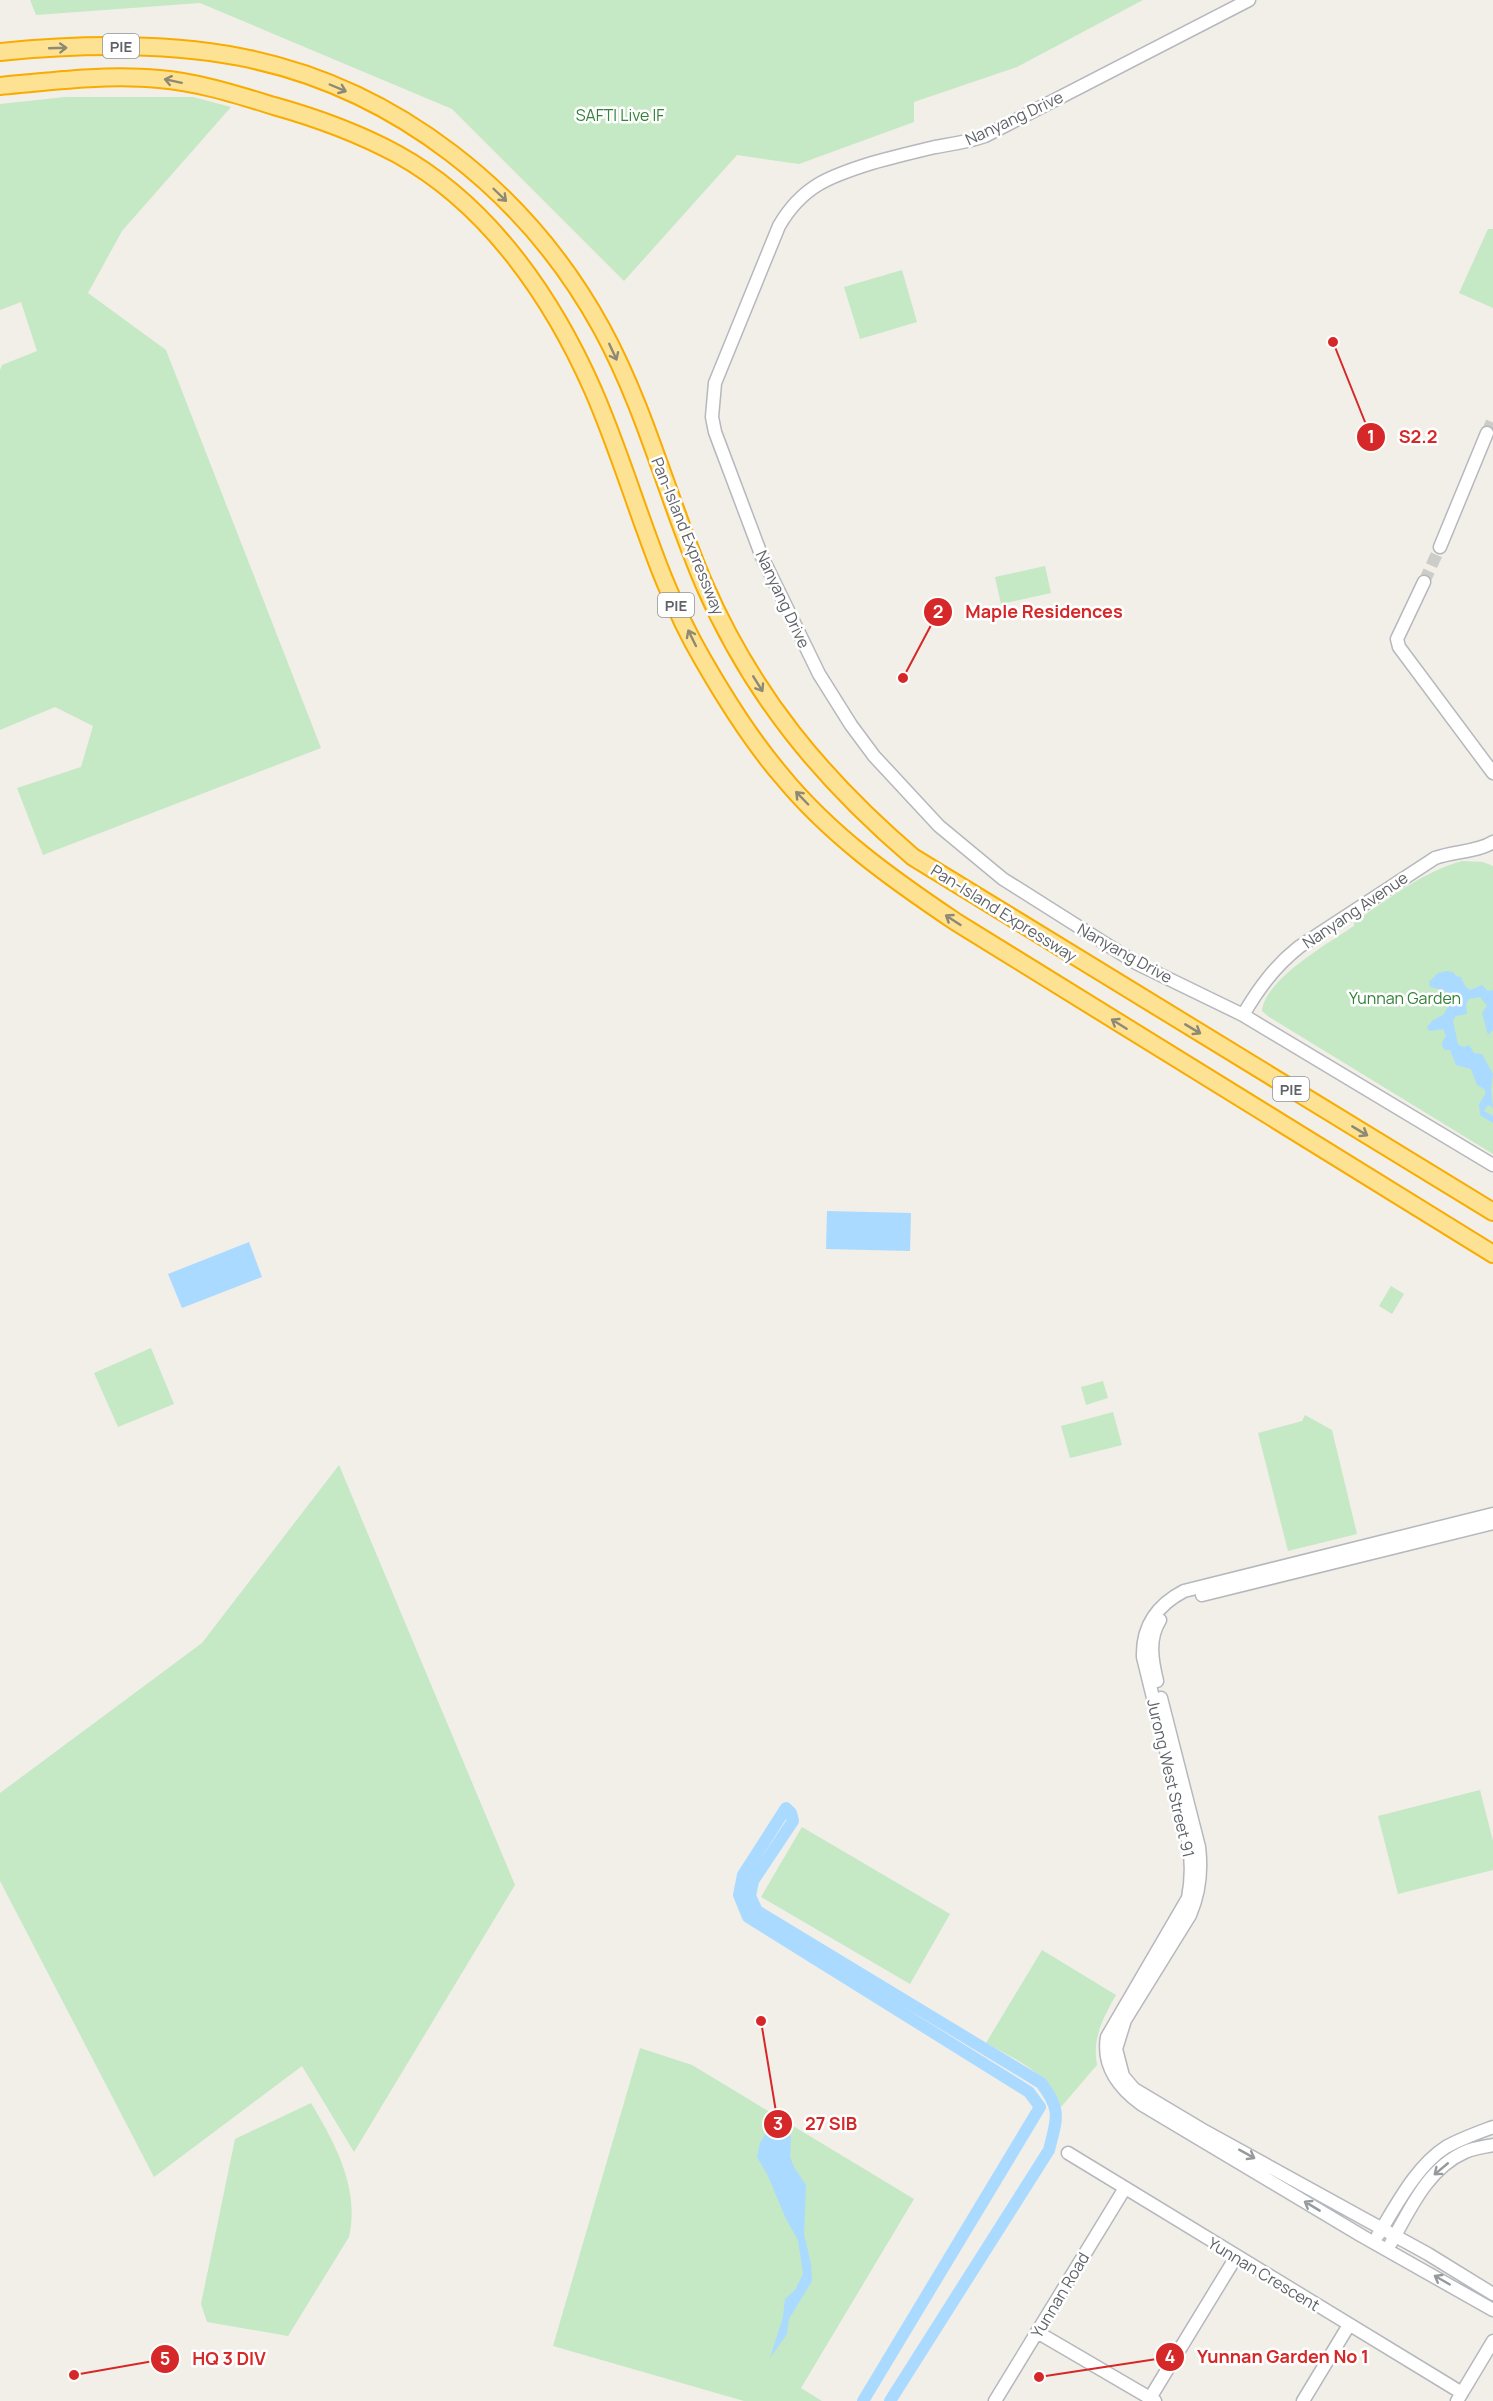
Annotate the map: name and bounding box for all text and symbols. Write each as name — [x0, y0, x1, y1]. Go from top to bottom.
road number: PIE — [103, 34, 139, 58]
one-way arrow — [48, 42, 68, 53]
one-way arrow — [164, 75, 184, 86]
one-way arrow — [329, 83, 347, 94]
street label: Nanyang Drive — [961, 86, 1067, 150]
park label: SAFTI Live IF — [576, 104, 664, 126]
one-way arrow — [493, 187, 508, 202]
one-way arrow — [608, 343, 619, 361]
callout: S2.2 — [1356, 419, 1449, 455]
text: 1 — [1367, 424, 1375, 448]
text: S2.2 — [1399, 424, 1437, 448]
street label: Pan-Island Expressway — [646, 454, 730, 619]
street label: Nanyang Drive — [751, 546, 815, 652]
road number: PIE — [658, 593, 694, 617]
callout: Maple Residences — [923, 594, 1134, 630]
text: 2 — [933, 599, 943, 623]
text: Maple Residences — [965, 599, 1123, 623]
one-way arrow — [685, 630, 697, 648]
one-way arrow — [752, 675, 764, 692]
one-way arrow — [795, 791, 809, 806]
street label: Pan-Island Expressway — [927, 859, 1082, 967]
street label: Nanyang Avenue — [1298, 866, 1412, 954]
one-way arrow — [945, 914, 962, 927]
street label: Nanyang Drive — [1073, 918, 1177, 988]
park label: Yunnan Garden — [1349, 987, 1461, 1009]
one-way arrow — [1110, 1018, 1127, 1031]
one-way arrow — [1185, 1023, 1202, 1036]
road number: PIE — [1273, 1077, 1309, 1101]
one-way arrow — [1351, 1125, 1368, 1137]
street label: Jurong West Street 91 — [1142, 1697, 1200, 1859]
callout: 27 SIB — [763, 2106, 869, 2142]
text: 3 — [773, 2111, 783, 2135]
text: 27 SIB — [805, 2111, 857, 2135]
one-way arrow — [1237, 2149, 1255, 2160]
one-way arrow — [1433, 2162, 1449, 2175]
one-way arrow — [1304, 2199, 1321, 2211]
street label: Yunnan Crescent — [1204, 2232, 1324, 2316]
street label: Yunnan Road — [1026, 2248, 1094, 2342]
one-way arrow — [1434, 2274, 1451, 2286]
callout: Yunnan Garden No 1 — [1155, 2339, 1381, 2375]
callout: HQ 3 DIV — [150, 2341, 278, 2377]
text: 4 — [1165, 2344, 1176, 2368]
text: Yunnan Garden No 1 — [1197, 2344, 1369, 2368]
text: 5 — [160, 2346, 170, 2370]
text: HQ 3 DIV — [192, 2346, 266, 2370]

